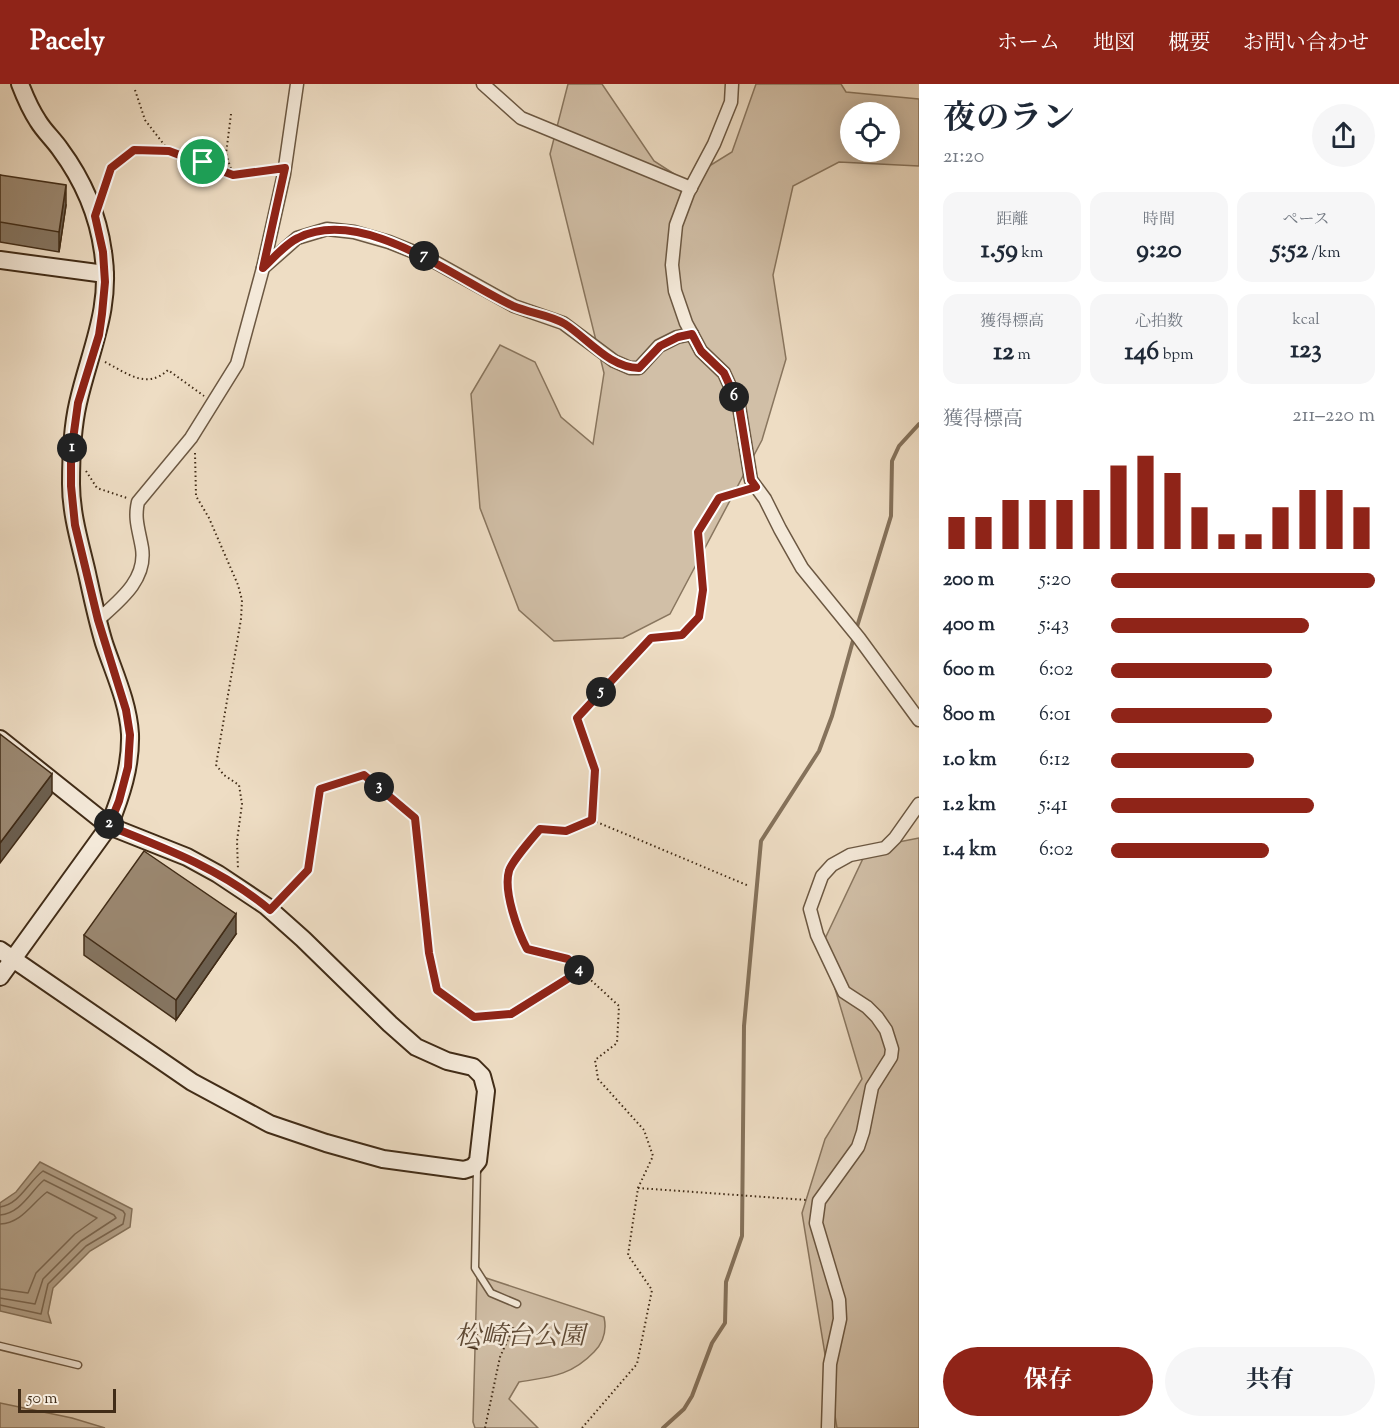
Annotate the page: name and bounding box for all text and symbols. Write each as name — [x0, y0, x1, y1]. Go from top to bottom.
text: Pacely — [30, 22, 105, 62]
text: ホーム — [997, 29, 1060, 59]
text: 地図 — [1093, 29, 1135, 59]
text: 概要 — [1168, 29, 1210, 59]
text: お問い合わせ — [1243, 29, 1369, 59]
text: 夜のラン — [943, 96, 1075, 144]
map controls — [840, 102, 900, 162]
button: locate — [840, 102, 900, 162]
button: share — [1312, 104, 1375, 167]
pin — [177, 136, 228, 187]
text: 21:20 — [943, 143, 984, 172]
icon: arrive — [186, 145, 219, 178]
text: 距離 — [996, 209, 1028, 232]
text: 時間 — [1143, 209, 1175, 232]
text: ペース — [1282, 209, 1330, 232]
text: 1.59 — [981, 232, 1018, 269]
text: 9:20 — [1136, 232, 1182, 269]
text: 5:52 — [1271, 232, 1308, 269]
pin: 7 — [409, 241, 439, 271]
text: km — [1018, 242, 1043, 265]
text: /km — [1308, 242, 1341, 265]
text: 7 — [420, 244, 428, 267]
text: kcal — [1292, 309, 1320, 332]
text: 獲得標高 — [980, 311, 1044, 334]
text: 心拍数 — [1135, 311, 1183, 334]
text: 123 — [1290, 332, 1322, 369]
text: 12 — [993, 334, 1014, 371]
text: 146 — [1125, 334, 1159, 371]
text: m — [1014, 344, 1031, 367]
text: bpm — [1159, 344, 1193, 367]
pin: 6 — [719, 382, 749, 412]
text: 6 — [730, 385, 738, 408]
text: 211–220 m — [1292, 402, 1375, 431]
text: 獲得標高 — [943, 406, 1023, 435]
pin: 1 — [57, 433, 87, 463]
text: 1 — [69, 436, 75, 459]
text: 200 m — [943, 566, 994, 595]
text: 5:20 — [1039, 566, 1071, 595]
text: 400 m — [943, 611, 995, 640]
text: 5:43 — [1039, 611, 1069, 640]
text: 600 m — [943, 656, 995, 685]
text: 6:02 — [1039, 656, 1073, 685]
pin: 5 — [586, 677, 616, 707]
text: 5 — [598, 680, 604, 703]
text: 800 m — [943, 701, 995, 730]
text: 6:01 — [1039, 701, 1071, 730]
text: 1.0 km — [943, 746, 997, 775]
text: 6:12 — [1039, 746, 1070, 775]
pin: 3 — [364, 772, 394, 802]
text: 3 — [376, 775, 382, 798]
text: 1.2 km — [943, 791, 996, 820]
text: 5:41 — [1039, 791, 1068, 820]
pin: 2 — [94, 809, 124, 839]
text: 2 — [105, 812, 113, 835]
text: 1.4 km — [943, 836, 997, 865]
text: 6:02 — [1039, 836, 1073, 865]
pin: 4 — [564, 955, 594, 985]
text: 4 — [575, 958, 583, 981]
park label: 松崎台公園 — [455, 1319, 589, 1356]
button: 保存 — [943, 1347, 1153, 1416]
button: 共有 — [1165, 1347, 1375, 1416]
scale bar — [18, 1386, 116, 1414]
text: 50 m — [27, 1388, 58, 1411]

